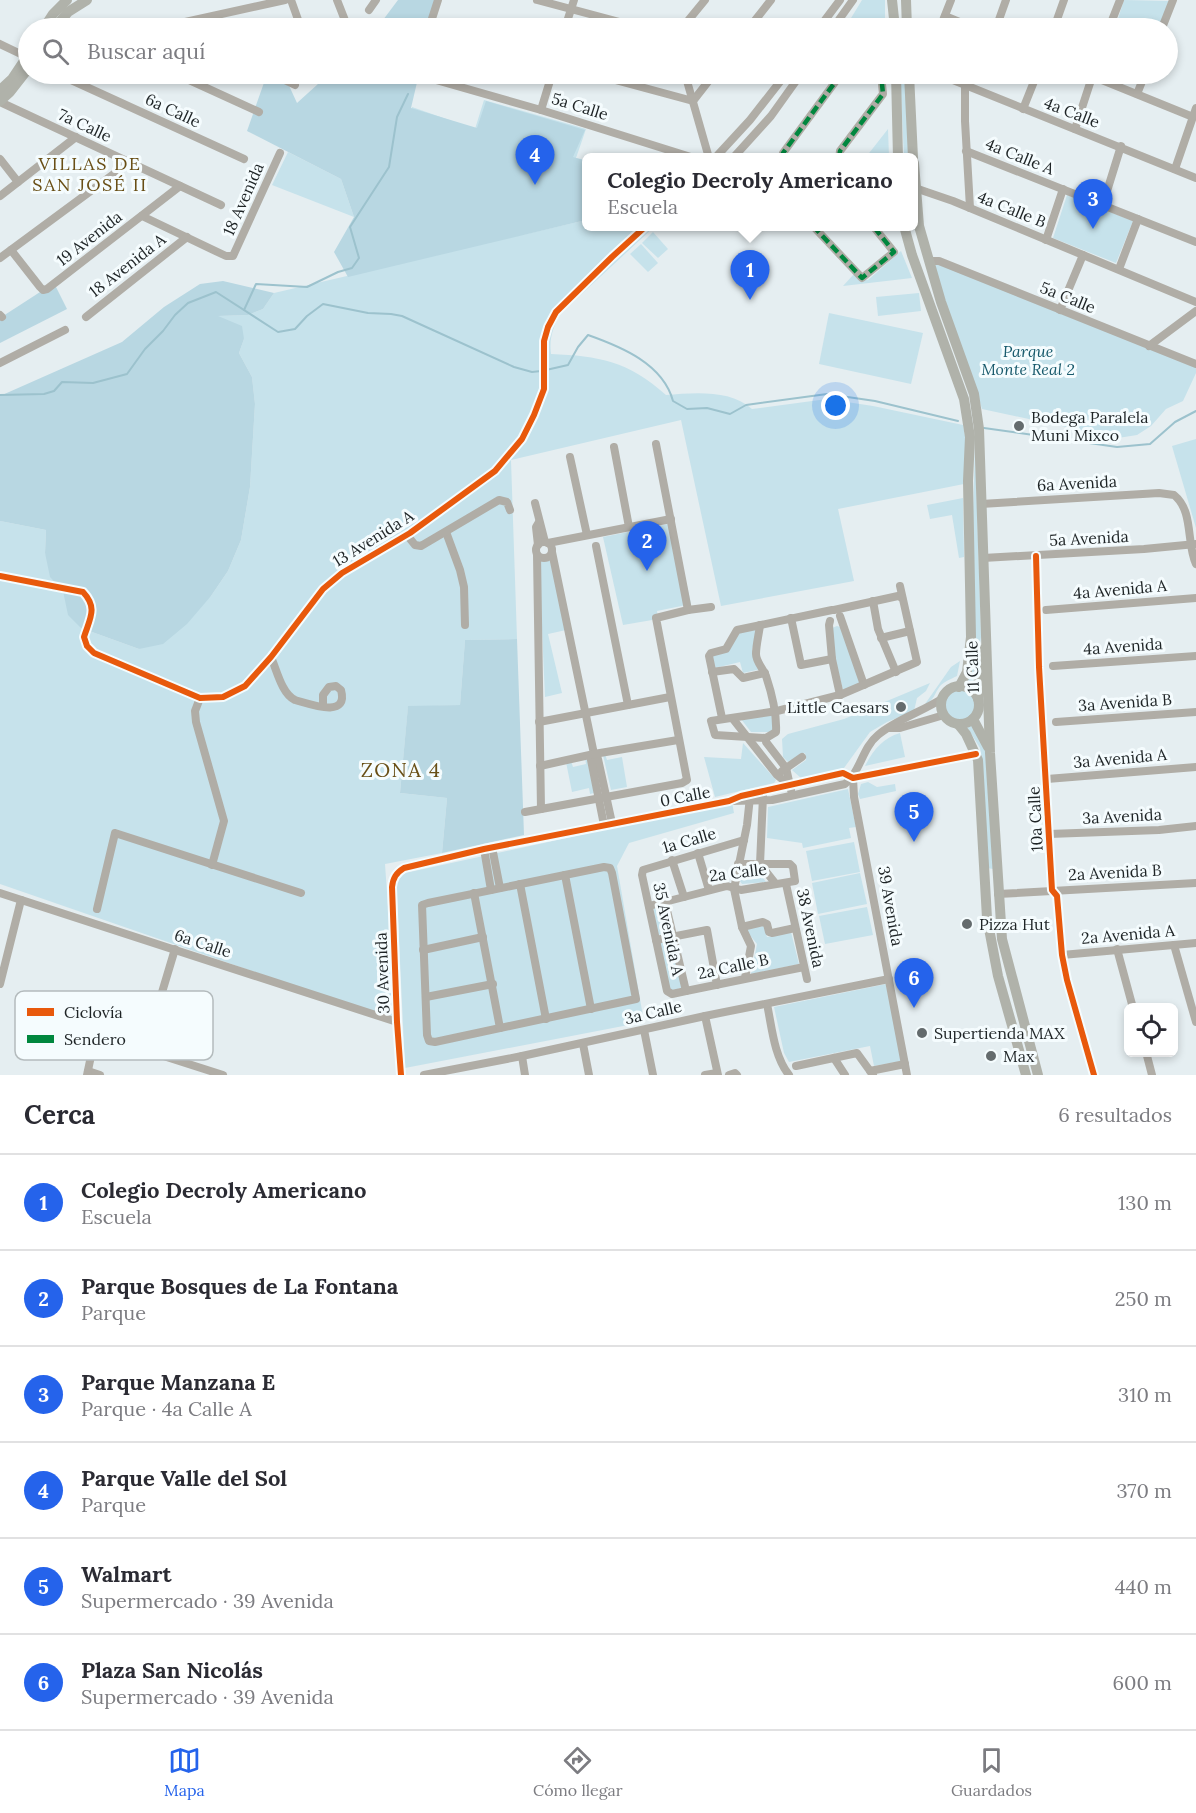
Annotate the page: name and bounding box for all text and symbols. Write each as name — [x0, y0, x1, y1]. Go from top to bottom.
search box — [18, 18, 1178, 84]
icon: search — [39, 35, 72, 68]
text: Buscar aquí — [87, 37, 205, 65]
street label: 5a Calle — [549, 88, 611, 124]
street label: 6a Calle — [142, 89, 204, 132]
street label: 4a Calle — [1041, 92, 1103, 132]
street label: 7a Calle — [55, 104, 115, 146]
street label: 4a Calle A — [983, 133, 1058, 179]
pin: 4 — [516, 136, 554, 185]
district label: VILLAS DE SAN JOSÉ II — [32, 152, 148, 196]
popup — [582, 153, 918, 231]
street label: 18 Avenida — [218, 160, 268, 238]
text: Colegio Decroly Americano — [607, 166, 893, 194]
pin: 3 — [1074, 180, 1112, 229]
street label: 4a Calle B — [975, 186, 1049, 232]
text: Escuela — [607, 194, 678, 219]
street label: 19 Avenida — [52, 206, 126, 270]
street label: 18 Avenida A — [85, 228, 170, 301]
pin: 1 — [730, 250, 770, 300]
street label: 5a Calle — [1037, 277, 1099, 317]
park label: Parque Monte Real 2 — [981, 341, 1075, 379]
your location — [821, 391, 850, 420]
place label: Bodega Paralela Muni Mixco — [1031, 407, 1148, 445]
marker: Bodega Paralela Muni Mixco — [1012, 419, 1026, 433]
street label: 6a Avenida — [1036, 471, 1118, 495]
street label: 13 Avenida A — [329, 505, 418, 571]
pin: 2 — [628, 522, 666, 571]
street label: 5a Avenida — [1049, 526, 1129, 550]
street label: 4a Avenida A — [1072, 575, 1169, 603]
street label: 4a Avenida — [1083, 633, 1163, 659]
street label: 11 Calle — [961, 640, 983, 694]
street label: 3a Avenida B — [1077, 689, 1173, 715]
place label: Little Caesars — [787, 697, 889, 717]
marker: Little Caesars — [894, 700, 908, 714]
street label: 3a Avenida A — [1072, 744, 1169, 772]
district label: ZONA 4 — [361, 757, 441, 782]
street label: 0 Calle — [658, 781, 712, 811]
street label: 10a Calle — [1023, 786, 1047, 852]
pin: 5 — [894, 792, 934, 842]
street label: 3a Avenida — [1082, 804, 1162, 828]
street label: 1a Calle — [660, 823, 719, 857]
street label: 2a Calle — [708, 859, 768, 885]
street label: 2a Avenida B — [1068, 860, 1162, 884]
street label: 39 Avenida — [874, 864, 908, 948]
street label: 35 Avenida A — [649, 881, 689, 978]
street label: 38 Avenida — [793, 887, 829, 969]
place label: Pizza Hut — [979, 914, 1051, 934]
marker: Pizza Hut — [960, 917, 974, 931]
street label: 2a Avenida A — [1080, 920, 1177, 948]
street label: 6a Calle — [172, 924, 234, 962]
street label: 30 Avenida — [371, 932, 393, 1014]
street label: 2a Calle B — [696, 949, 770, 983]
pin: 6 — [894, 958, 934, 1008]
legend — [15, 991, 213, 1060]
street label: 3a Calle — [622, 996, 684, 1028]
text: Ciclovía — [64, 1002, 123, 1022]
map controls — [1124, 1003, 1178, 1057]
button: locate — [1124, 1003, 1178, 1057]
place label: Supertienda MAX — [934, 1023, 1065, 1043]
marker: Supertienda MAX — [915, 1026, 929, 1040]
text: Sendero — [64, 1029, 126, 1049]
place label: Max — [1003, 1046, 1035, 1066]
marker: Max — [984, 1049, 998, 1063]
text: Cerca — [24, 1098, 95, 1131]
text: 6 resultados — [1058, 1102, 1172, 1127]
text: Colegio Decroly Americano — [81, 1176, 366, 1204]
text: 1 — [39, 1190, 48, 1215]
text: 130 m — [1118, 1190, 1172, 1215]
text: Escuela — [81, 1204, 152, 1229]
text: Parque Bosques de La Fontana — [81, 1272, 398, 1300]
text: 2 — [38, 1286, 49, 1311]
text: 250 m — [1115, 1286, 1172, 1311]
text: Parque — [81, 1300, 146, 1325]
text: Parque Manzana E — [81, 1368, 275, 1396]
text: 3 — [38, 1382, 49, 1407]
text: 310 m — [1118, 1382, 1172, 1407]
text: Parque · 4a Calle A — [81, 1396, 252, 1421]
text: Parque Valle del Sol — [81, 1464, 287, 1492]
text: 4 — [38, 1478, 49, 1503]
text: 370 m — [1117, 1478, 1172, 1503]
text: Parque — [81, 1492, 146, 1517]
text: Walmart — [81, 1560, 172, 1588]
text: 5 — [38, 1574, 49, 1599]
text: 440 m — [1115, 1574, 1172, 1599]
text: Supermercado · 39 Avenida — [81, 1588, 334, 1613]
text: Plaza San Nicolás — [81, 1656, 263, 1684]
text: 6 — [38, 1670, 49, 1695]
text: 600 m — [1112, 1670, 1172, 1695]
text: Supermercado · 39 Avenida — [81, 1684, 334, 1709]
tab: Mapa — [164, 1744, 205, 1800]
tab: Cómo llegar — [533, 1744, 623, 1800]
tab: Guardados — [951, 1744, 1032, 1800]

